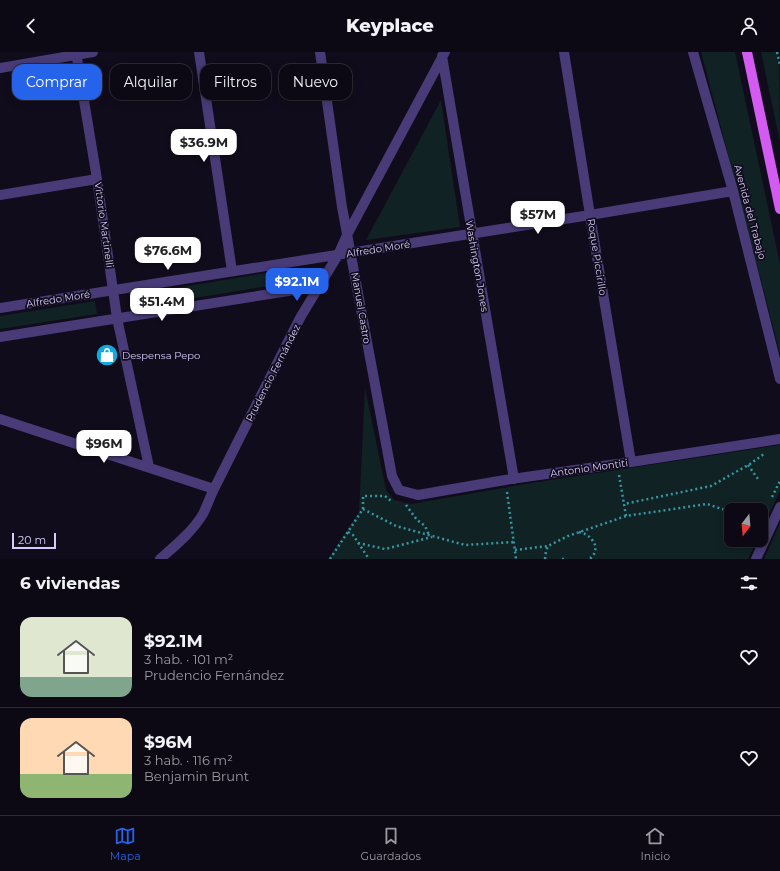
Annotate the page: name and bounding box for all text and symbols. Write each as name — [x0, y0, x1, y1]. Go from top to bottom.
icon: back — [20, 15, 42, 37]
text: Keyplace — [346, 15, 434, 37]
icon: person — [738, 15, 760, 37]
chip: Comprar — [12, 64, 102, 100]
chip: Alquilar — [110, 64, 192, 100]
chip: Filtros — [200, 64, 271, 100]
chip: Nuevo — [279, 64, 352, 100]
pin: $36.9M — [171, 129, 237, 163]
text: $36.9M — [180, 134, 228, 150]
street label: Avenida del Trabajo — [731, 163, 769, 261]
street label: Vittorio Martinelli — [92, 181, 116, 269]
pin: $57M — [514, 201, 562, 235]
text: $57M — [520, 206, 556, 222]
street label: Roque Piccirillo — [585, 218, 609, 296]
street label: Washington Jones — [463, 219, 491, 313]
pin: $76.6M — [135, 237, 201, 271]
street label: Alfredo Moré — [345, 238, 411, 260]
text: $76.6M — [144, 242, 192, 258]
pin: $92.1M — [264, 268, 330, 302]
street label: Manuel Castro — [348, 271, 374, 345]
text: $92.1M — [275, 273, 319, 289]
street label: Alfredo Moré — [25, 288, 91, 310]
pin: $51.4M — [129, 288, 195, 322]
text: $51.4M — [139, 293, 185, 309]
street label: Prudencio Fernández — [243, 322, 303, 424]
shop icon: Despensa Pepo — [94, 342, 120, 368]
place label: Despensa Pepo — [122, 349, 200, 362]
pin: $96M — [80, 430, 128, 464]
text: $96M — [85, 435, 123, 451]
street label: Antonio Montiti — [549, 456, 629, 480]
north arrow — [724, 503, 768, 547]
map controls — [724, 503, 768, 547]
scale bar — [12, 531, 56, 550]
text: 20 m — [18, 533, 46, 547]
icon: filters — [738, 572, 760, 594]
text: 6 viviendas — [20, 573, 120, 593]
text: $92.1M — [144, 631, 203, 651]
icon: home — [52, 633, 100, 681]
icon: heart — [738, 646, 760, 668]
text: 3 hab. · 101 m² — [144, 651, 233, 667]
text: Prudencio Fernández — [144, 667, 284, 683]
text: $96M — [144, 732, 193, 752]
icon: home — [52, 734, 100, 782]
icon: heart — [738, 747, 760, 769]
text: 3 hab. · 116 m² — [144, 752, 233, 768]
text: Benjamin Brunt — [144, 768, 249, 784]
tab: Mapa — [110, 825, 141, 863]
tab: Guardados — [360, 825, 421, 863]
tab: Inicio — [640, 825, 670, 863]

